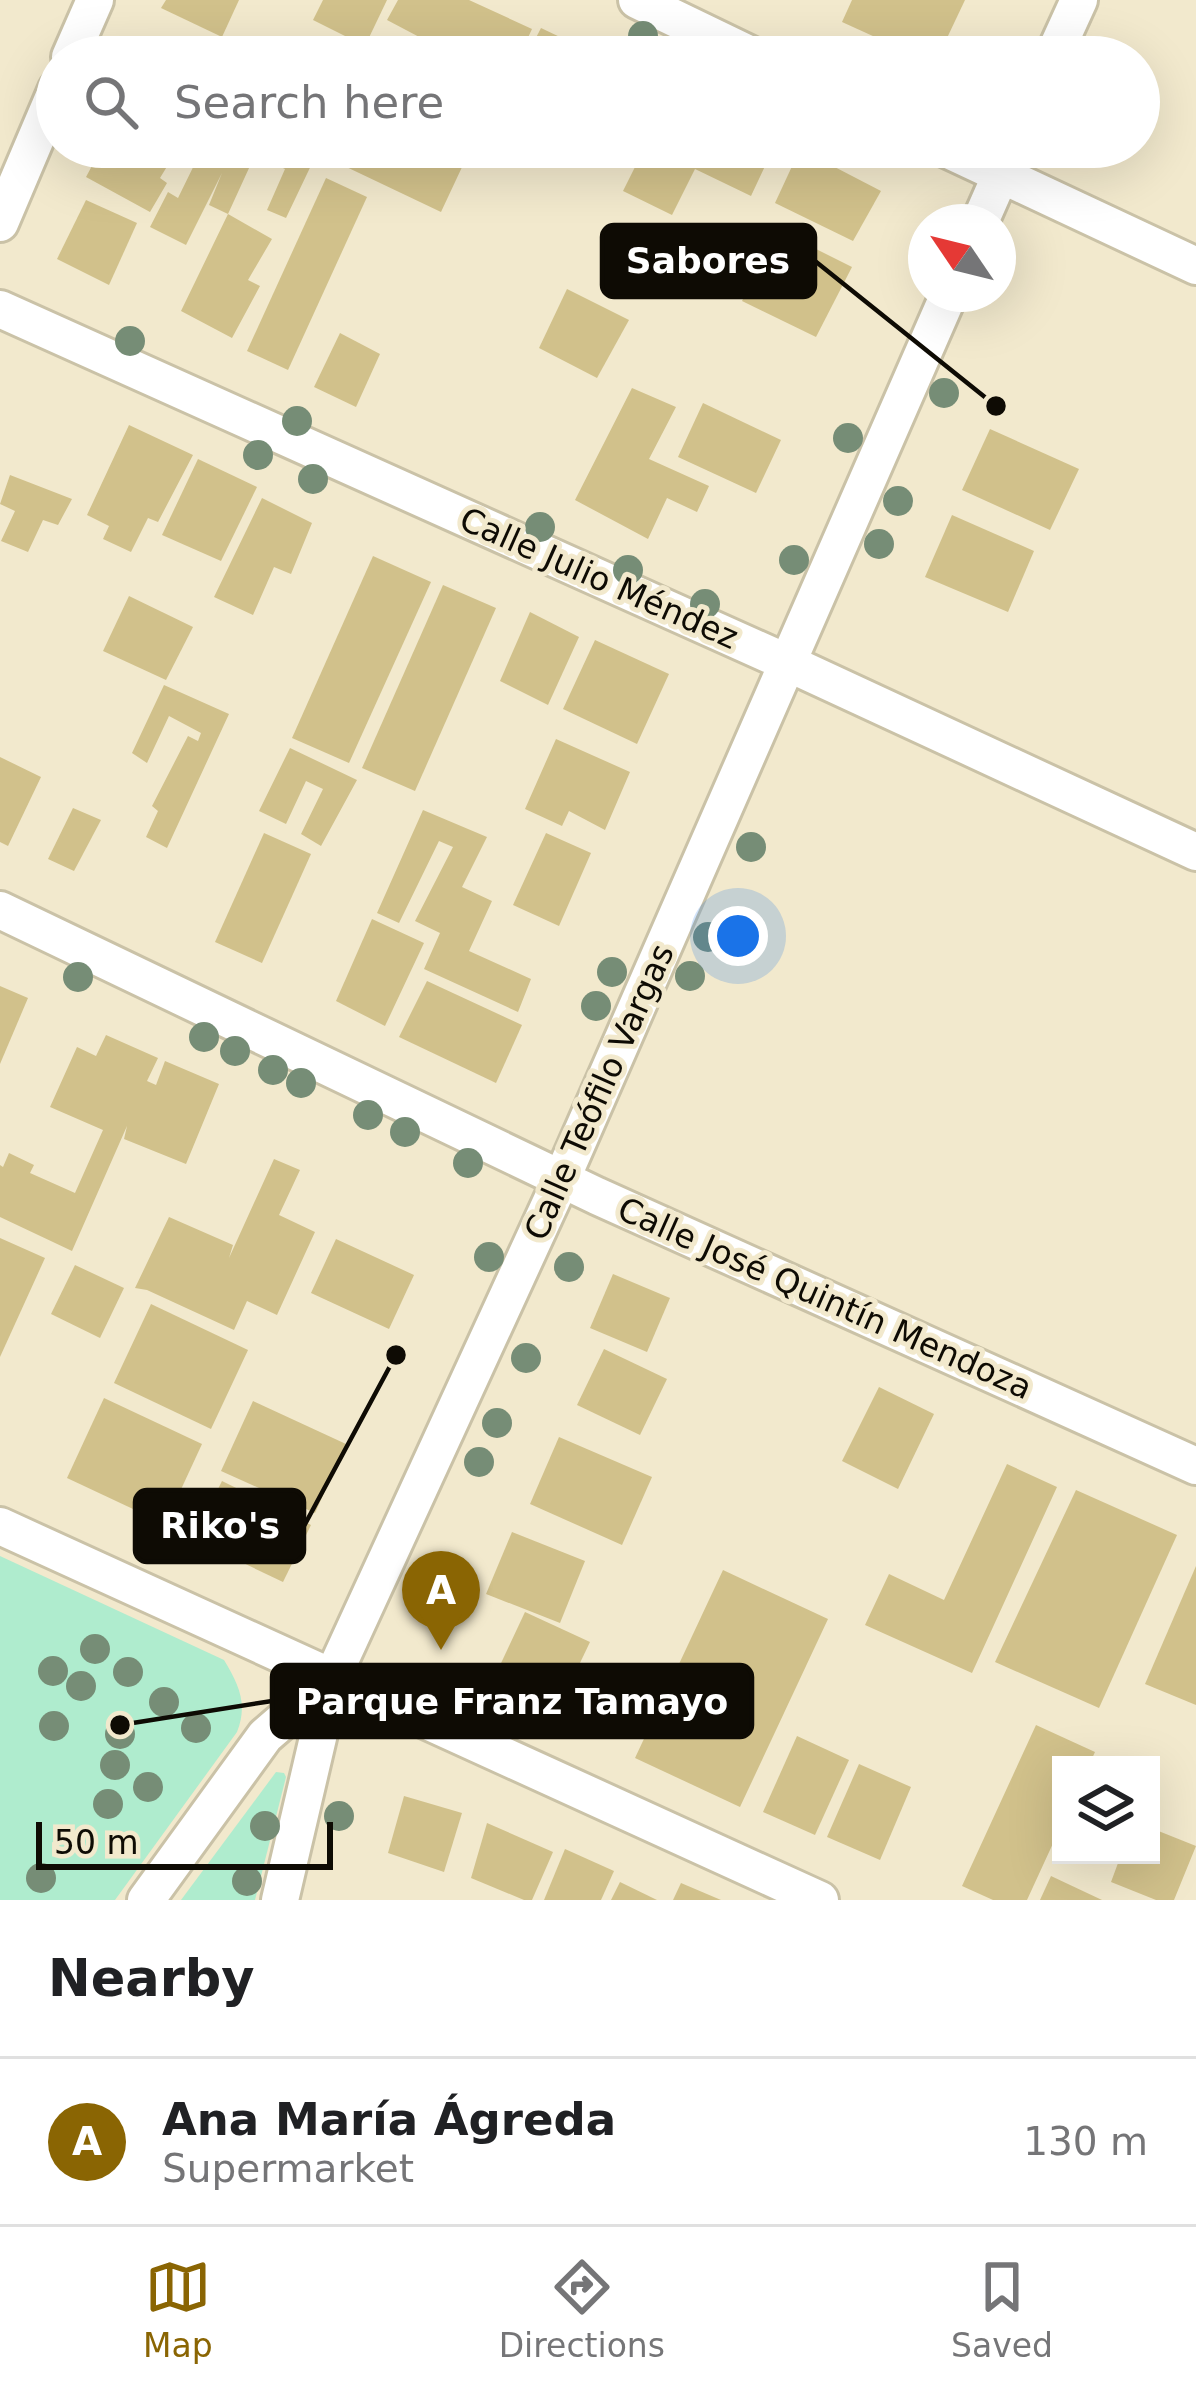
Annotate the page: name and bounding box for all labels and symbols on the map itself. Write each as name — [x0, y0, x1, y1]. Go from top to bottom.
north arrow — [908, 204, 1016, 312]
callout: Sabores — [602, 225, 815, 297]
text: Sabores — [626, 240, 790, 281]
street label: Calle Julio Méndez — [454, 499, 744, 657]
your location — [708, 906, 768, 966]
street label: Calle Teófilo Vargas — [516, 938, 682, 1246]
street label: Calle José Quintín Mendoza — [612, 1189, 1038, 1407]
callout: Riko's — [135, 1490, 304, 1562]
text: Riko's — [160, 1505, 280, 1546]
pin: A — [402, 1551, 480, 1650]
callout: Parque Franz Tamayo — [272, 1665, 752, 1737]
text: Parque Franz Tamayo — [296, 1681, 728, 1722]
scale bar — [36, 1816, 333, 1869]

